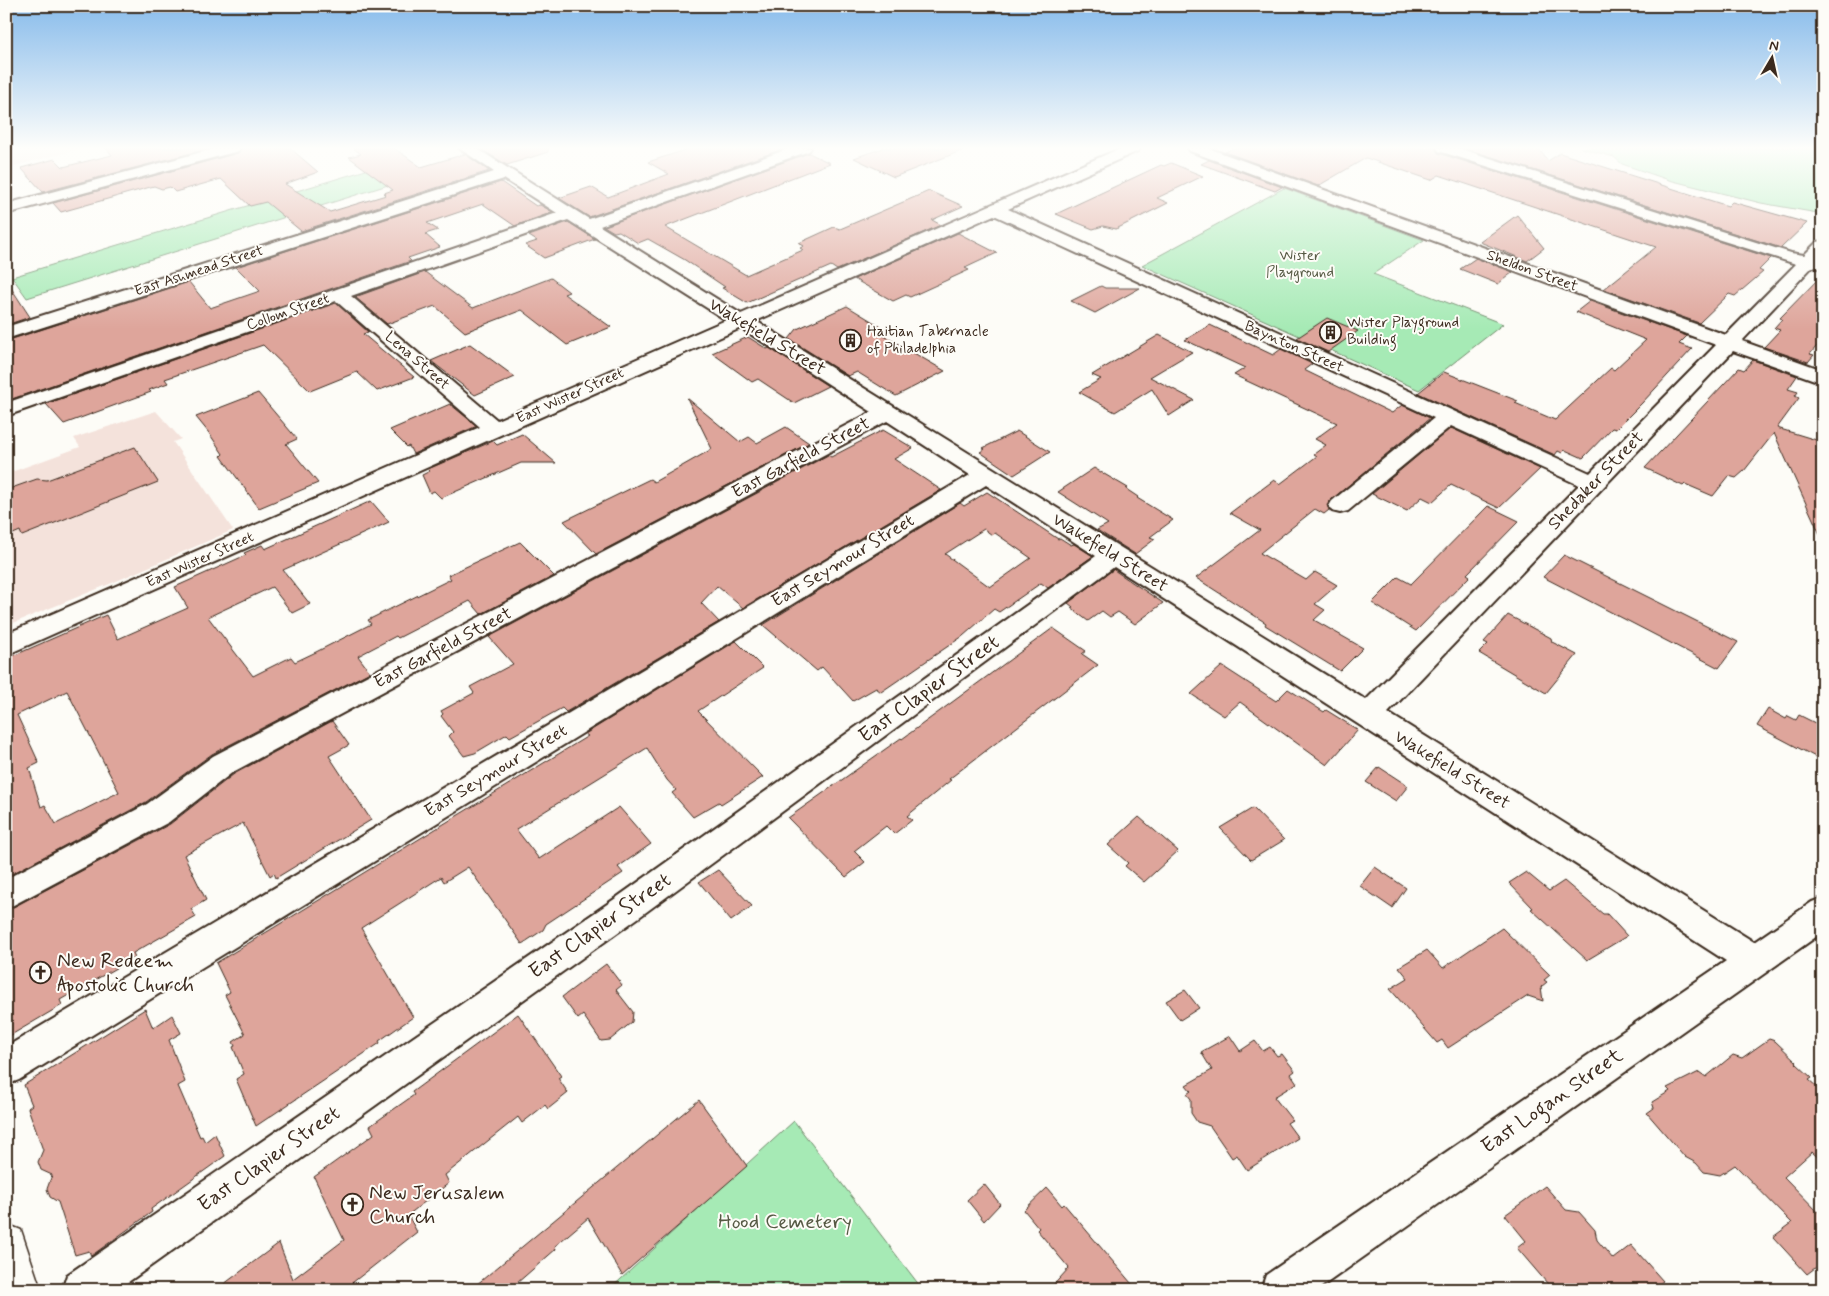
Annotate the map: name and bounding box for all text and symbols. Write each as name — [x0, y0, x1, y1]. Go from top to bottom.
north arrow — [1746, 32, 1796, 82]
text: N — [1768, 37, 1780, 56]
street label: East Ashmead Street — [132, 241, 266, 301]
street label: Sheldon Street — [1484, 245, 1580, 297]
park label: Wister Playground — [1266, 246, 1334, 283]
street label: Collom Street — [244, 288, 332, 335]
street label: Wakefield Street — [704, 293, 830, 381]
place label: Wister Playground Building — [1347, 313, 1459, 351]
street label: Baynton Street — [1241, 316, 1347, 378]
building icon: Wister Playground Building — [1319, 320, 1343, 344]
place label: Haitian Tabernacle of Philadelphia — [867, 322, 989, 359]
street label: Lena Street — [380, 327, 454, 395]
building icon: Haitian Tabernacle of Philadelphia — [839, 329, 863, 353]
street label: East Wister Street — [513, 363, 627, 429]
street label: East Garfield Street — [728, 411, 874, 505]
street label: Shedaker Street — [1543, 426, 1649, 536]
street label: Wakefield Street — [1047, 508, 1173, 598]
street label: East Seymour Street — [767, 509, 919, 613]
street label: East Wister Street — [143, 527, 257, 593]
street label: East Garfield Street — [370, 601, 516, 695]
street label: East Clapier Street — [853, 628, 1005, 750]
street label: East Seymour Street — [420, 719, 572, 823]
street label: Wakefield Street — [1389, 725, 1515, 815]
street label: East Clapier Street — [523, 866, 677, 986]
place label: New Redeem Apostolic Church — [57, 947, 194, 1000]
church icon: New Redeem Apostolic Church — [29, 961, 53, 985]
street label: East Logan Street — [1476, 1041, 1630, 1162]
street label: East Clapier Street — [192, 1099, 346, 1219]
place label: New Jerusalem Church — [369, 1179, 505, 1231]
church icon: New Jerusalem Church — [341, 1193, 365, 1217]
park label: Hood Cemetery — [718, 1208, 852, 1236]

